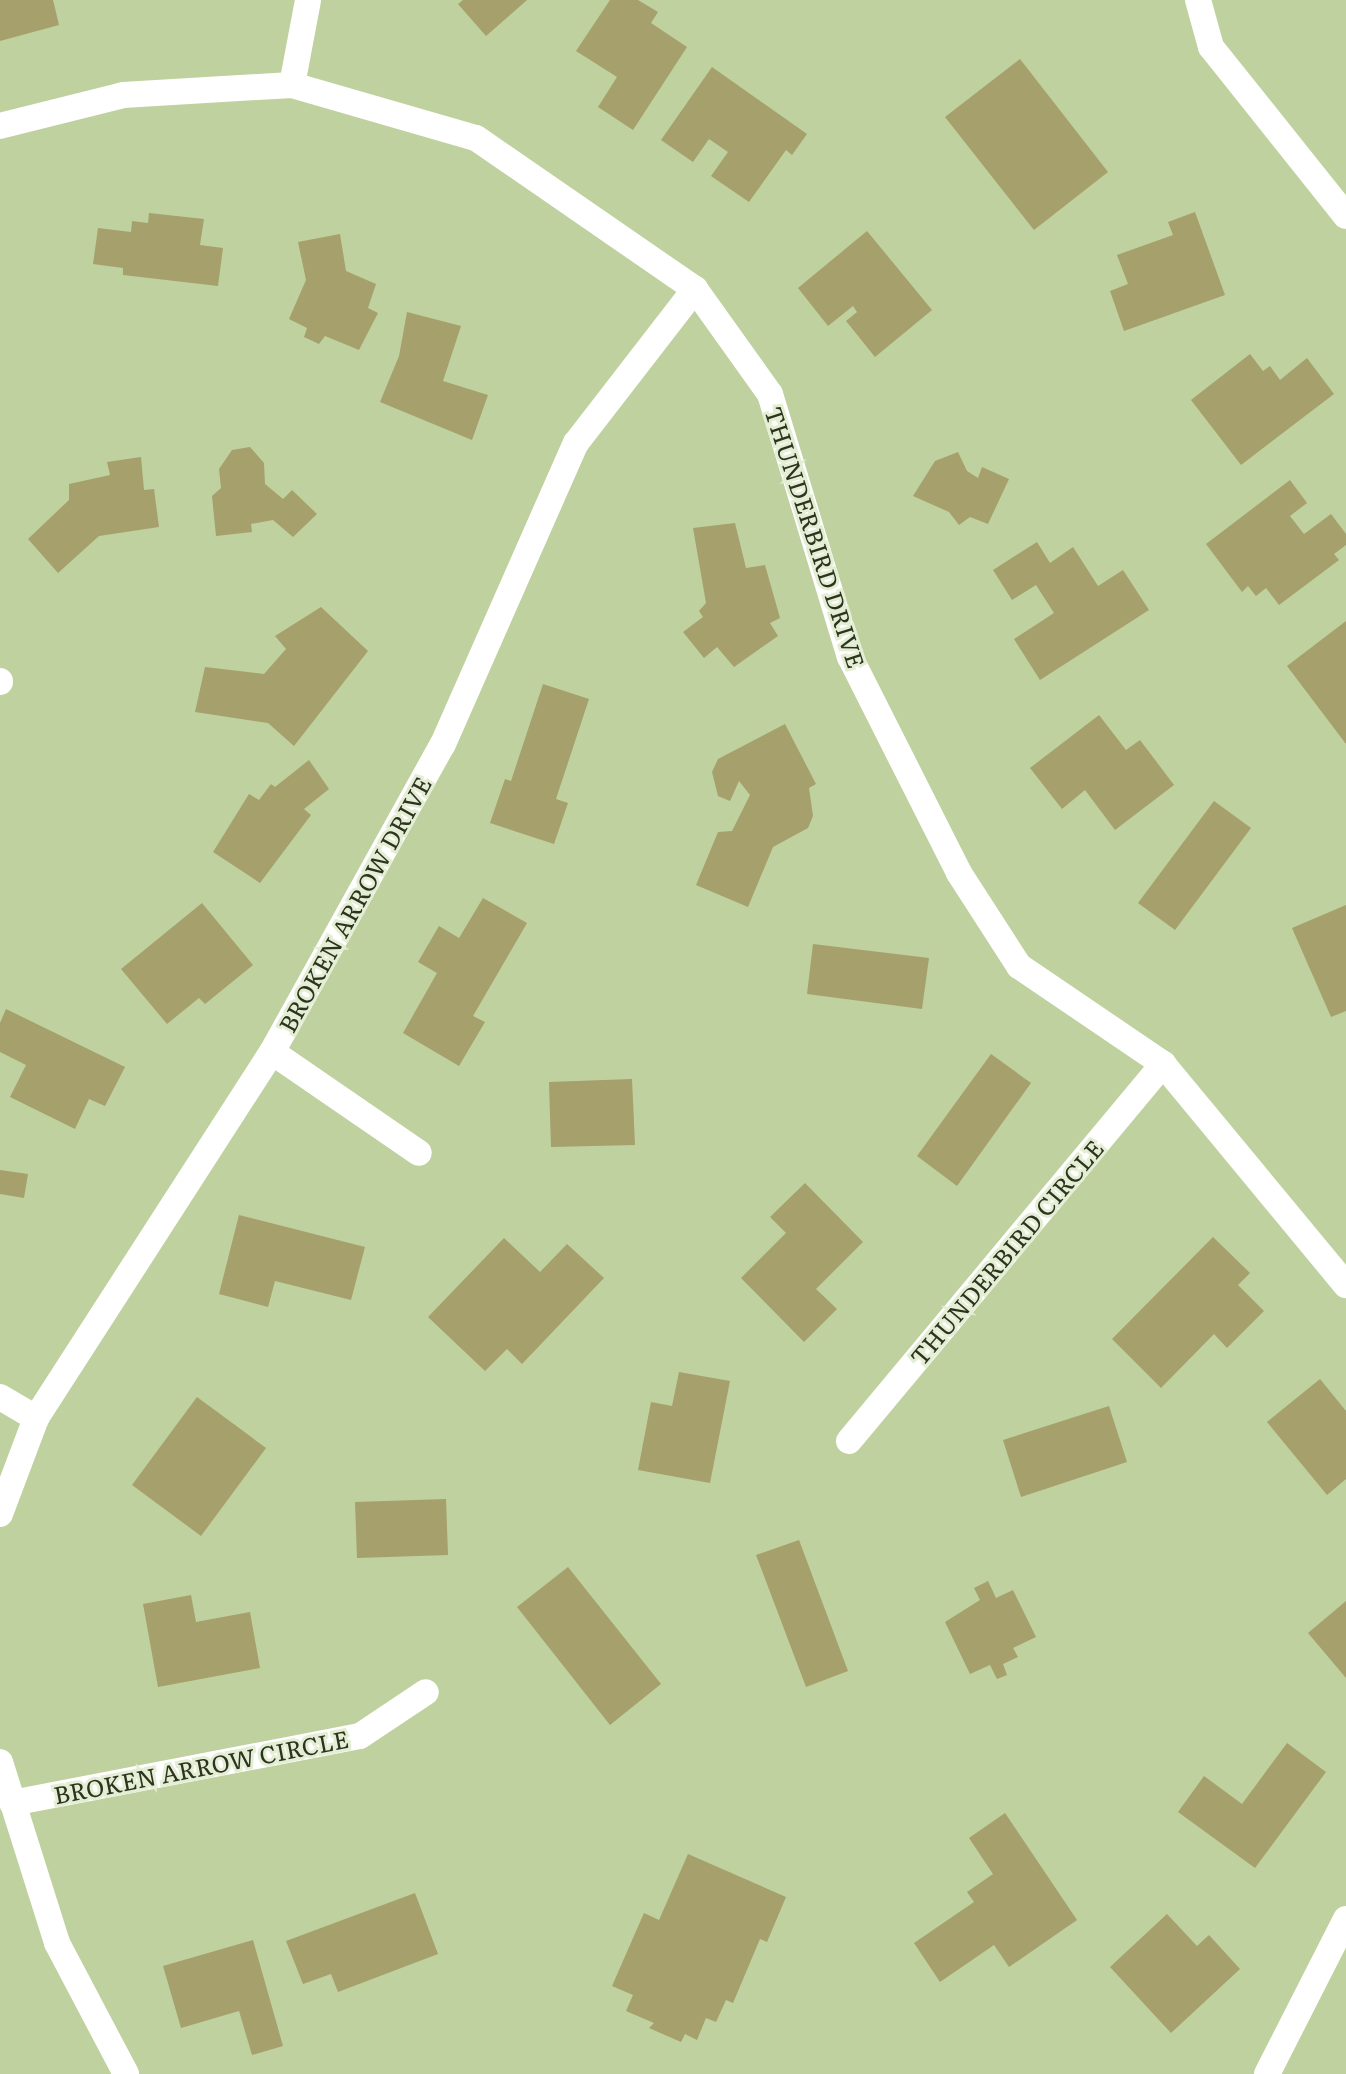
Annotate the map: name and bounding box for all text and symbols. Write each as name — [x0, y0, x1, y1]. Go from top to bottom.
street label: THUNDERBIRD DRIVE — [760, 403, 872, 671]
street label: BROKEN ARROW DRIVE — [272, 771, 436, 1037]
street label: THUNDERBIRD CIRCLE — [903, 1134, 1109, 1370]
street label: BROKEN ARROW CIRCLE — [51, 1723, 351, 1809]

